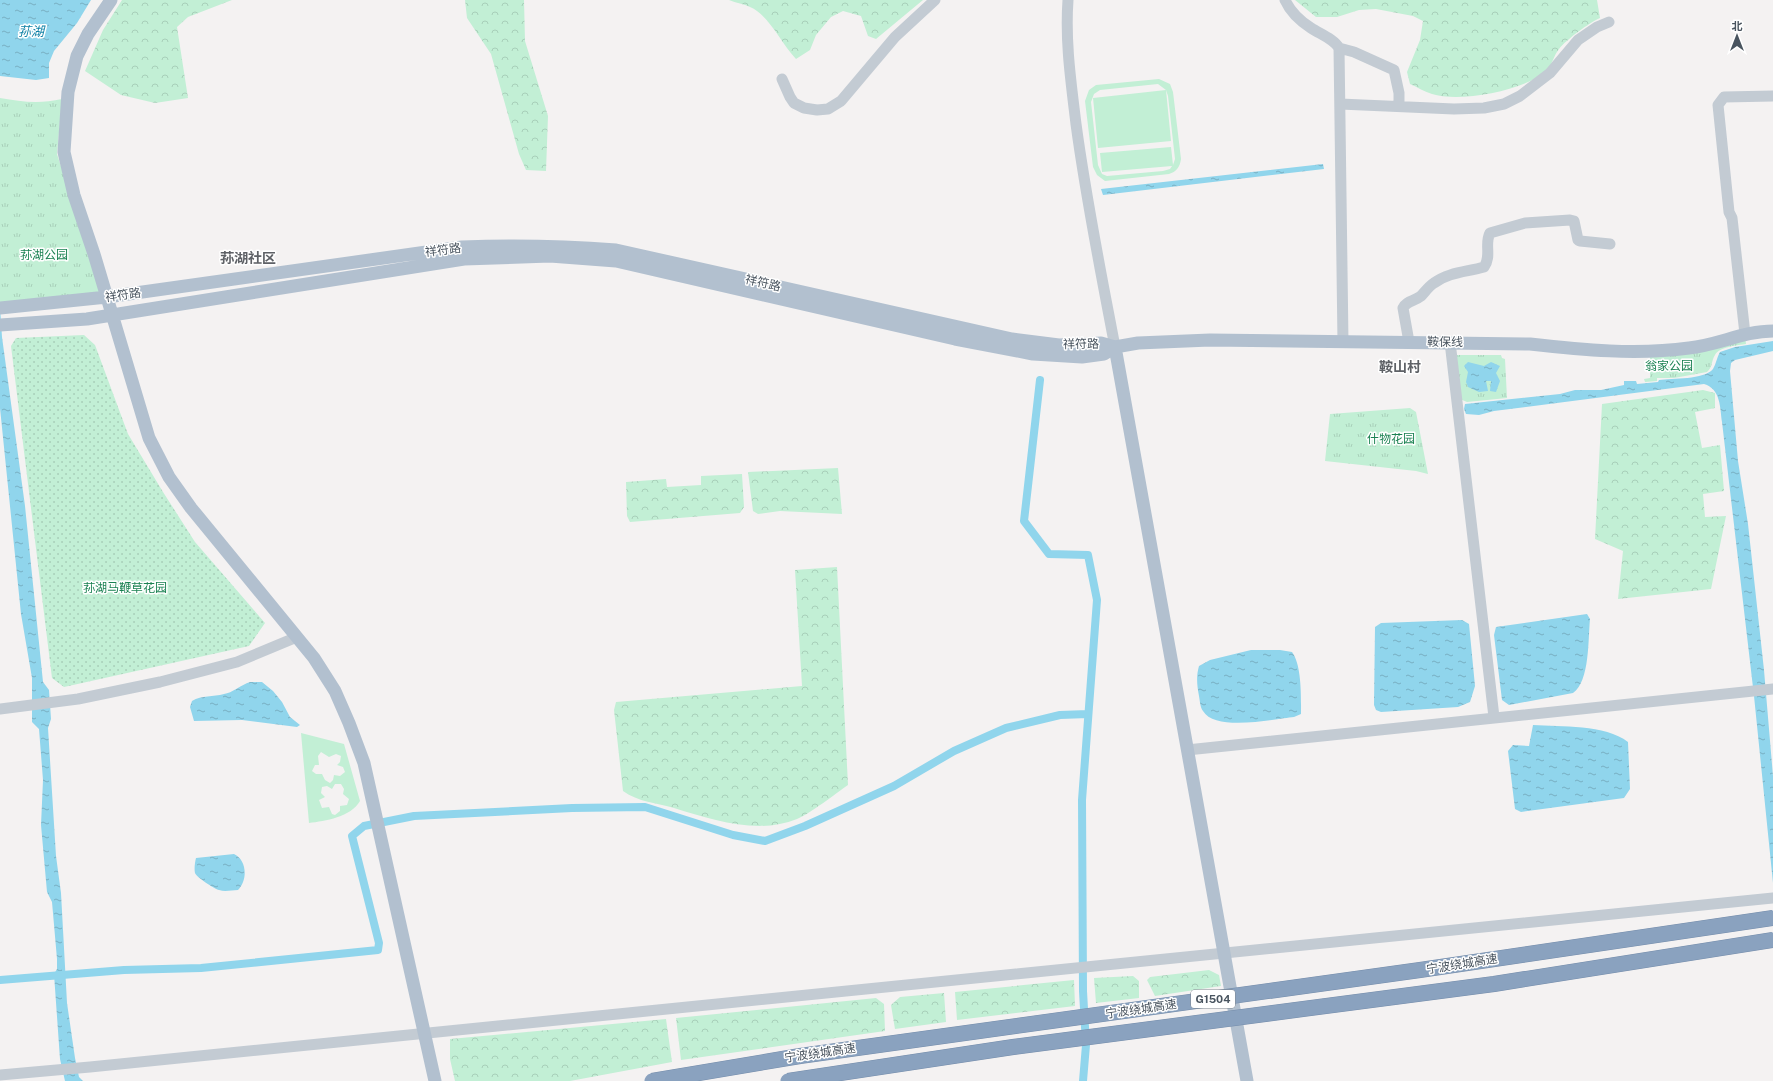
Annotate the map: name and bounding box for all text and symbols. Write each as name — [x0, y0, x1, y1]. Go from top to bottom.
north arrow — [1717, 16, 1757, 56]
text: 北 — [1732, 20, 1743, 32]
water label: 荪湖 — [18, 24, 46, 39]
street label: 祥符路 — [424, 241, 462, 259]
park label: 荪湖公园 — [20, 248, 68, 262]
district label: 荪湖社区 — [220, 250, 276, 266]
street label: 祥符路 — [744, 272, 782, 294]
street label: 祥符路 — [104, 286, 142, 304]
street label: 鞍保线 — [1427, 335, 1463, 349]
street label: 祥符路 — [1063, 337, 1099, 351]
district label: 鞍山村 — [1379, 359, 1421, 375]
park label: 翁家公园 — [1645, 359, 1693, 373]
park label: 什物花园 — [1367, 432, 1415, 446]
park label: 荪湖马鞭草花园 — [83, 581, 167, 595]
street label: 宁波绕城高速 — [1425, 951, 1499, 977]
road number: G1504 — [1191, 990, 1235, 1008]
street label: 宁波绕城高速 — [1104, 997, 1178, 1021]
street label: 宁波绕城高速 — [783, 1041, 857, 1065]

